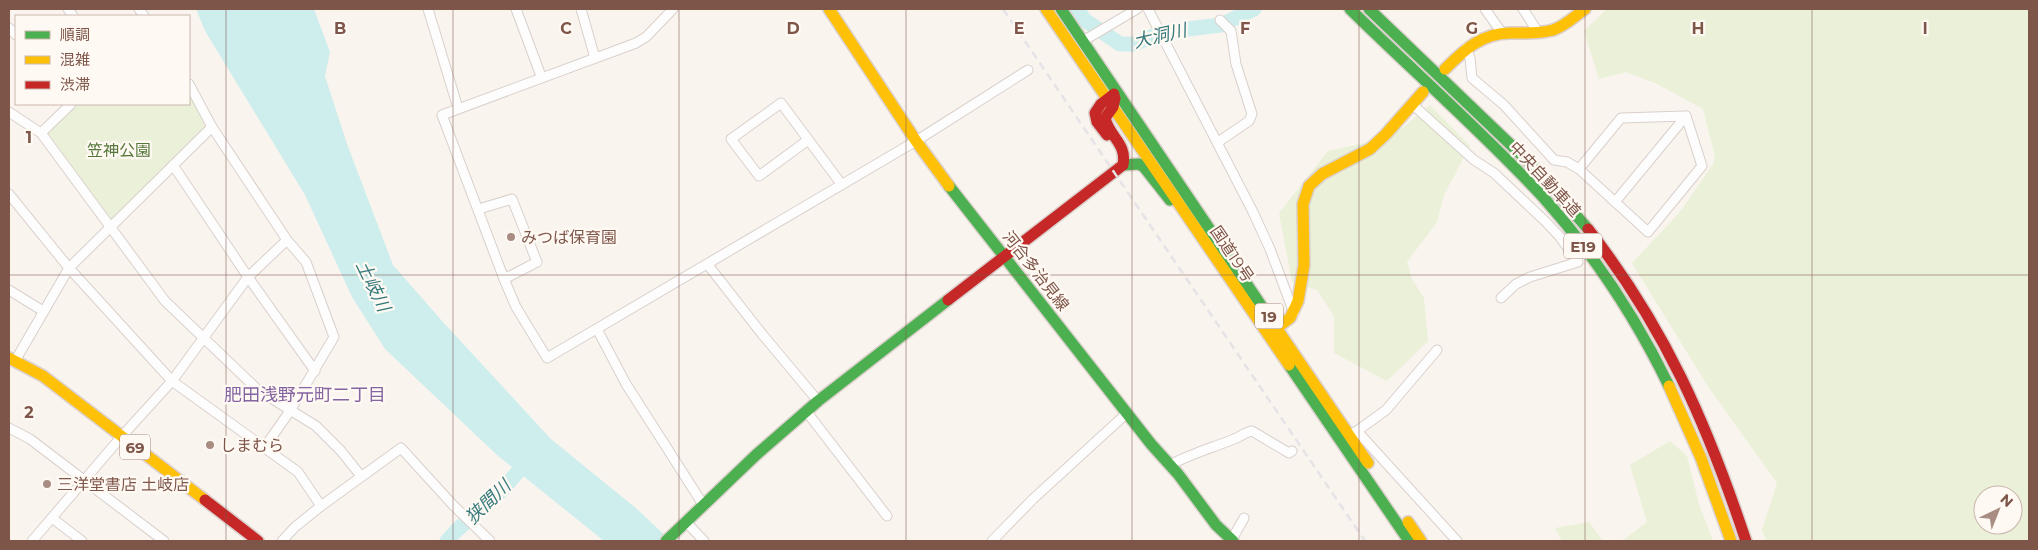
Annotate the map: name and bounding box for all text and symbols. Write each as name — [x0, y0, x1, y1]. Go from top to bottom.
legend — [15, 15, 190, 105]
text: B — [334, 19, 346, 38]
text: C — [560, 19, 572, 38]
text: D — [786, 19, 800, 38]
text: E — [1014, 19, 1024, 38]
water label: 大洞川 — [1131, 19, 1191, 53]
text: F — [1240, 19, 1250, 38]
text: G — [1466, 19, 1478, 38]
text: H — [1692, 19, 1704, 38]
text: I — [1922, 19, 1928, 38]
text: 順調 — [60, 25, 90, 44]
text: 混雑 — [60, 50, 90, 69]
text: 渋滞 — [60, 75, 90, 94]
text: 1 — [26, 128, 32, 147]
street label: 中央自動車道 — [1505, 137, 1585, 221]
park label: 笠神公園 — [87, 141, 151, 160]
street label: 国道19号 — [1206, 222, 1258, 286]
street label: 河合多治見線 — [999, 227, 1073, 315]
place label: みつば保育園 — [521, 228, 617, 247]
marker: みつば保育園 — [505, 231, 517, 243]
road number: E19 — [1564, 234, 1602, 258]
water label: 土岐川 — [351, 257, 396, 317]
road number: 19 — [1255, 304, 1283, 328]
district label: 肥田浅野元町二丁目 — [224, 384, 386, 406]
text: 2 — [24, 403, 34, 422]
road number: 69 — [120, 434, 150, 460]
place label: しまむら — [220, 436, 284, 455]
marker: しまむら — [204, 439, 216, 451]
water label: 狭間川 — [461, 474, 517, 529]
place label: 三洋堂書店 土岐店 — [57, 475, 189, 494]
marker: 三洋堂書店 土岐店 — [41, 478, 53, 490]
north arrow — [1973, 485, 2023, 535]
text: N — [1997, 490, 2017, 511]

